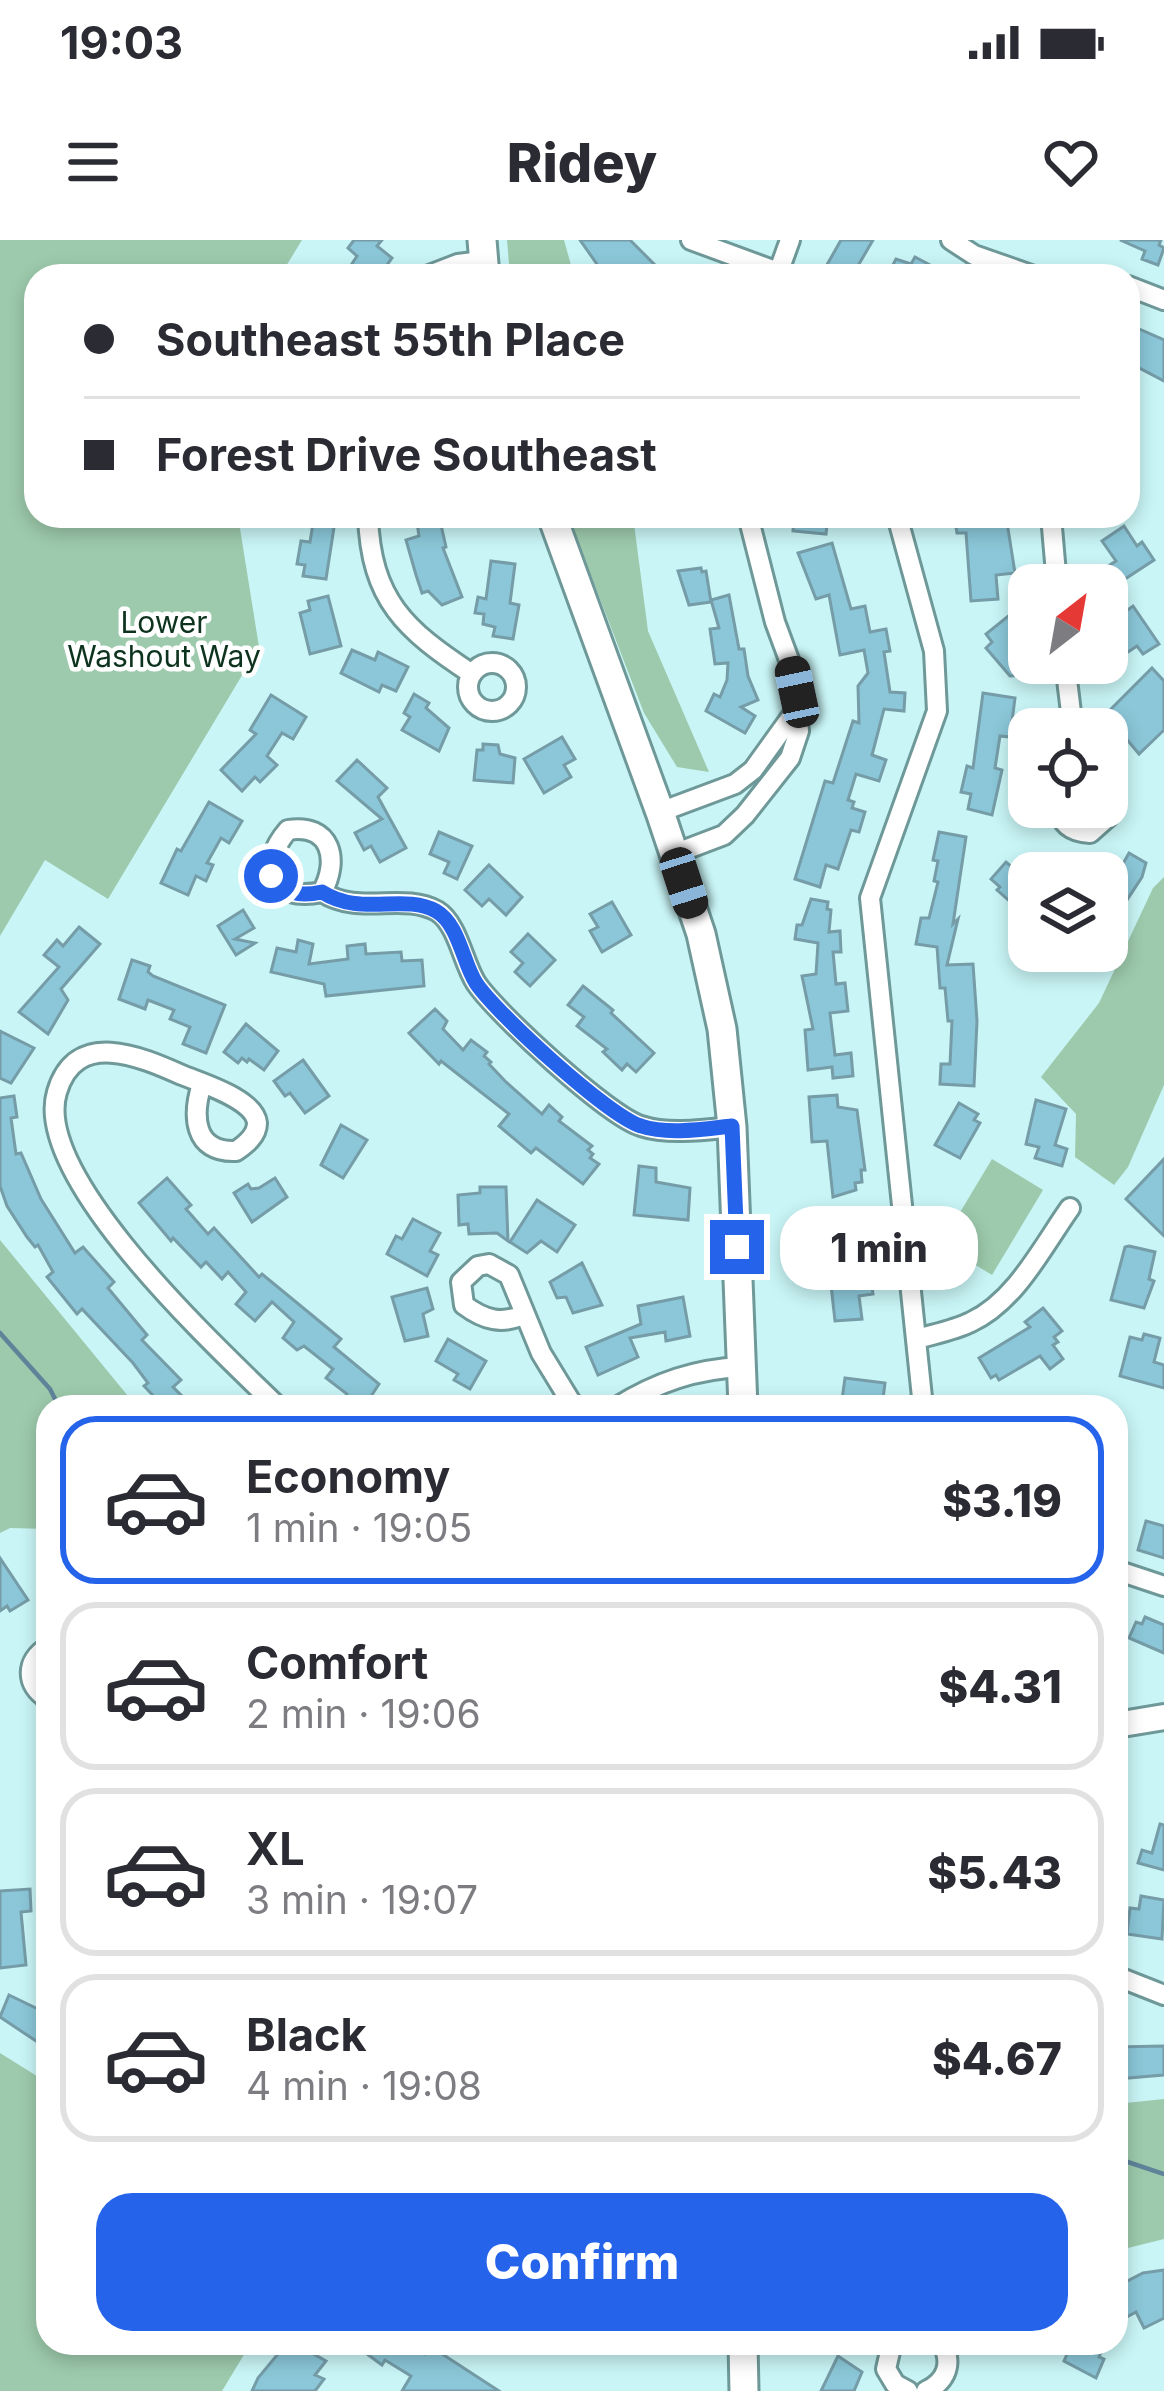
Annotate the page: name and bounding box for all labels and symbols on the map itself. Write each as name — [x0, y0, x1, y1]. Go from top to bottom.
north arrow — [1008, 564, 1128, 684]
park label: Lower Washout Way — [67, 604, 261, 674]
car — [772, 653, 822, 731]
car — [656, 843, 712, 923]
route start — [244, 849, 298, 903]
callout: 1 min — [779, 1205, 977, 1289]
route end — [710, 1220, 764, 1274]

